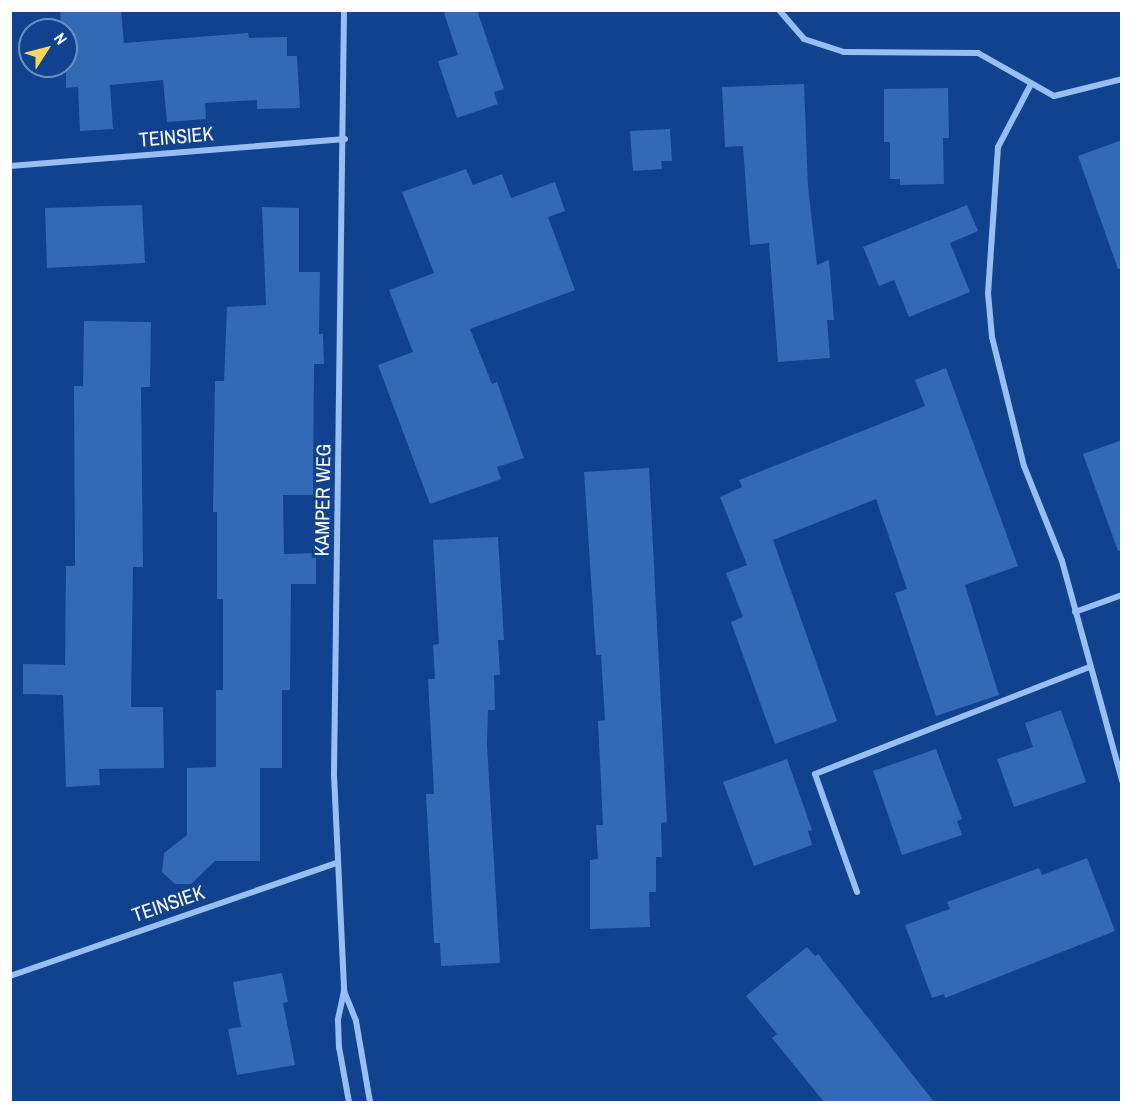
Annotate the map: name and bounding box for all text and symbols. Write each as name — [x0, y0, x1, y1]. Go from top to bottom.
north arrow — [18, 18, 78, 78]
text: N — [49, 28, 73, 49]
street label: TEINSIEK — [138, 121, 214, 151]
street label: KAMPER WEG — [309, 443, 335, 557]
street label: TEINSIEK — [129, 879, 207, 927]

